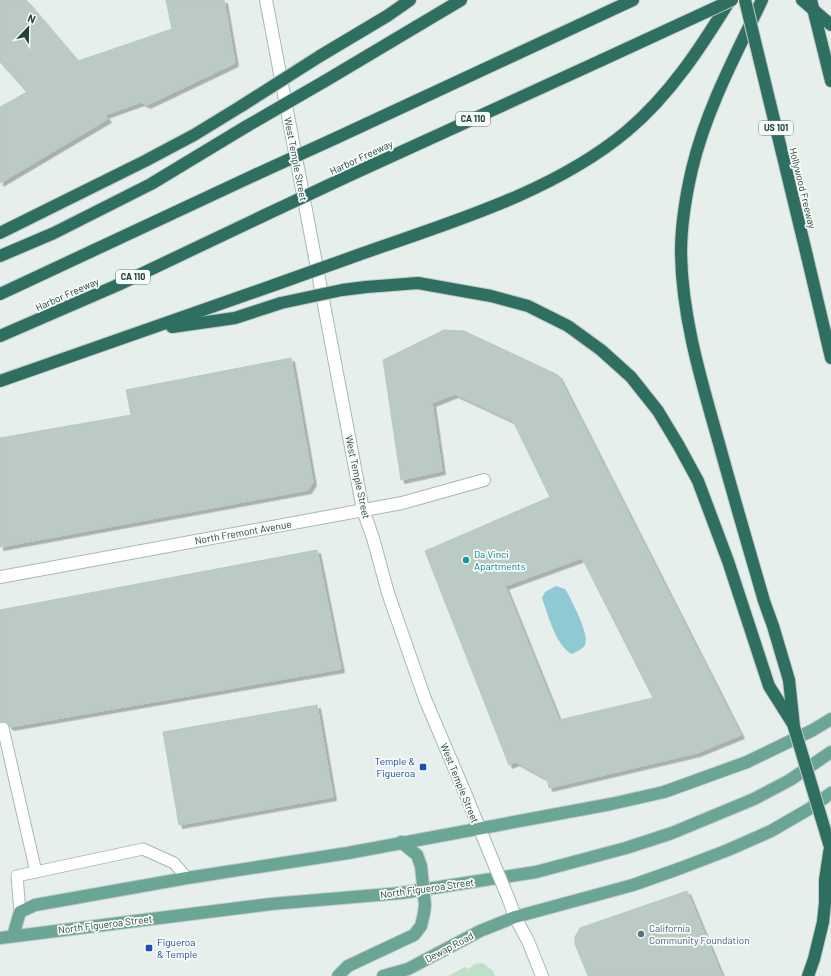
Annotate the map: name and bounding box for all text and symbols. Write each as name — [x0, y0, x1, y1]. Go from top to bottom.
north arrow — [8, 8, 48, 48]
text: N — [26, 11, 38, 26]
road number: CA 110 — [456, 112, 490, 126]
street label: West Temple Street — [282, 116, 310, 202]
road number: US 101 — [759, 121, 793, 135]
street label: Harbor Freeway — [328, 137, 395, 177]
street label: Hollywood Freeway — [787, 146, 819, 230]
road number: CA 110 — [116, 270, 150, 284]
street label: Harbor Freeway — [33, 274, 101, 313]
street label: West Temple Street — [343, 434, 373, 520]
street label: North Fremont Avenue — [194, 518, 292, 546]
place label: Da Vinci Apartments — [474, 548, 526, 572]
marker: Da Vinci Apartments — [461, 555, 471, 565]
street label: West Temple Street — [439, 741, 482, 825]
place label: Temple & Figueroa — [375, 755, 415, 779]
marker: Temple & Figueroa — [418, 762, 428, 772]
street label: North Figueroa Street — [379, 875, 475, 901]
street label: North Figueroa Street — [57, 912, 153, 936]
place label: California Community Foundation — [649, 922, 750, 946]
street label: Dewap Road — [423, 929, 475, 965]
marker: California Community Foundation — [636, 929, 646, 939]
place label: Figueroa & Temple — [157, 936, 197, 960]
marker: Figueroa & Temple — [144, 943, 154, 953]

